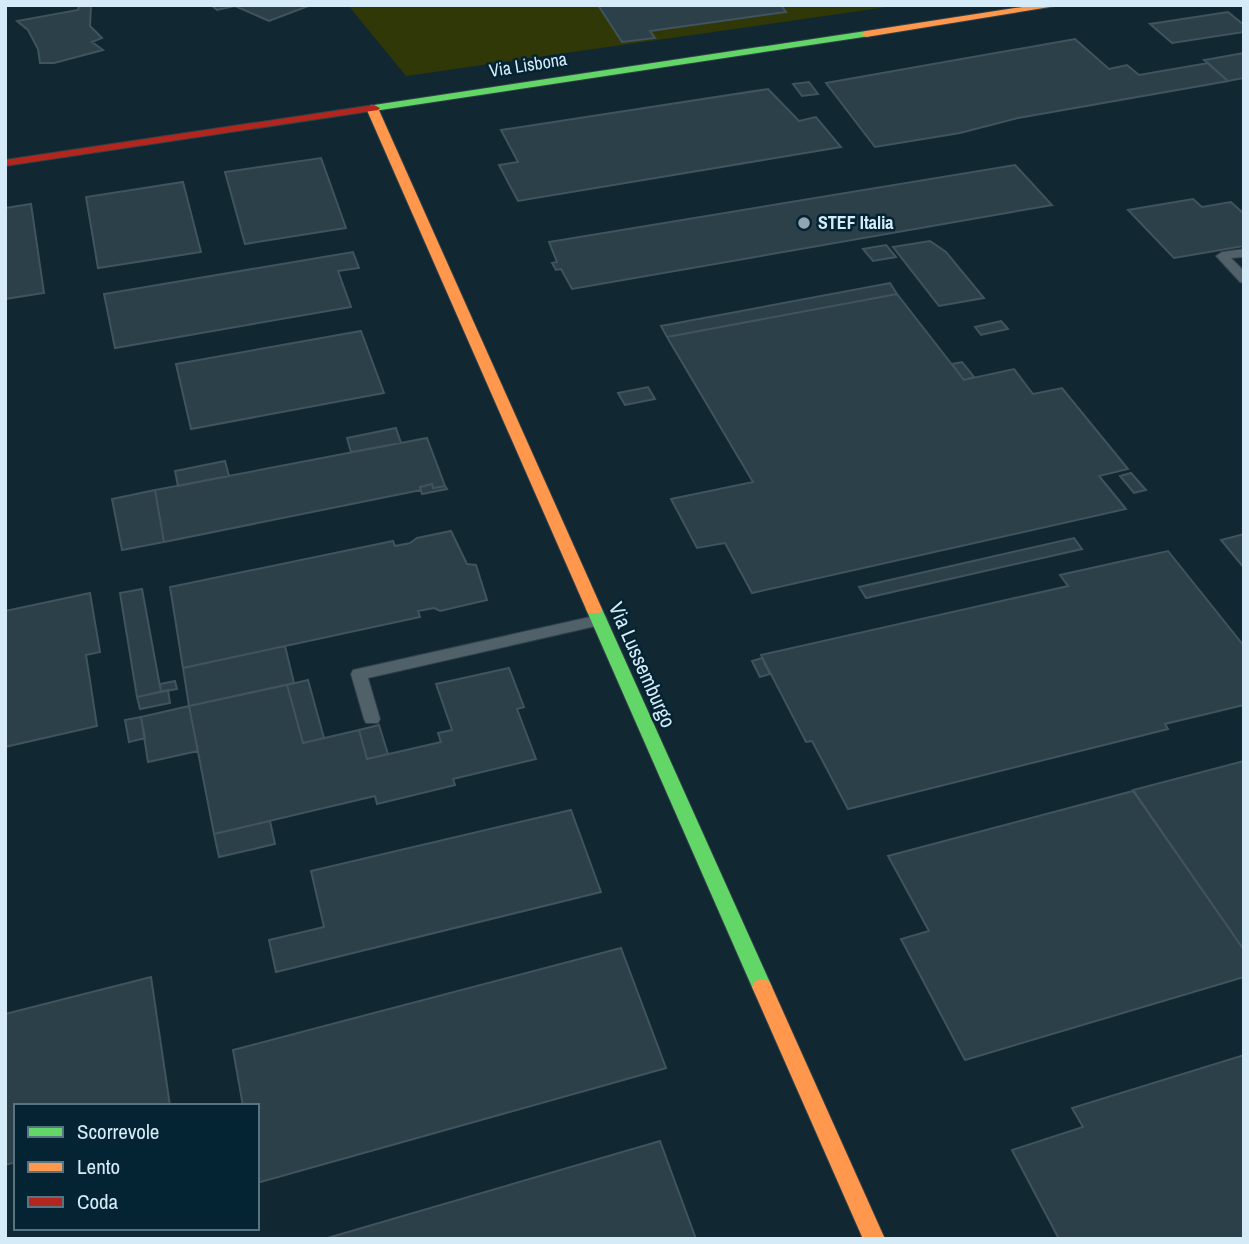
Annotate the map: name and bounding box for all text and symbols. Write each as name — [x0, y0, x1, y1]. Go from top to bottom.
street label: Via Lisbona — [487, 46, 569, 83]
place label: STEF Italia — [818, 210, 894, 235]
marker: STEF Italia — [796, 215, 812, 231]
street label: Via Lussemburgo — [602, 597, 683, 732]
legend — [14, 1104, 259, 1230]
text: Scorrevole — [77, 1117, 159, 1146]
text: Lento — [77, 1152, 120, 1181]
text: Coda — [77, 1187, 119, 1216]

